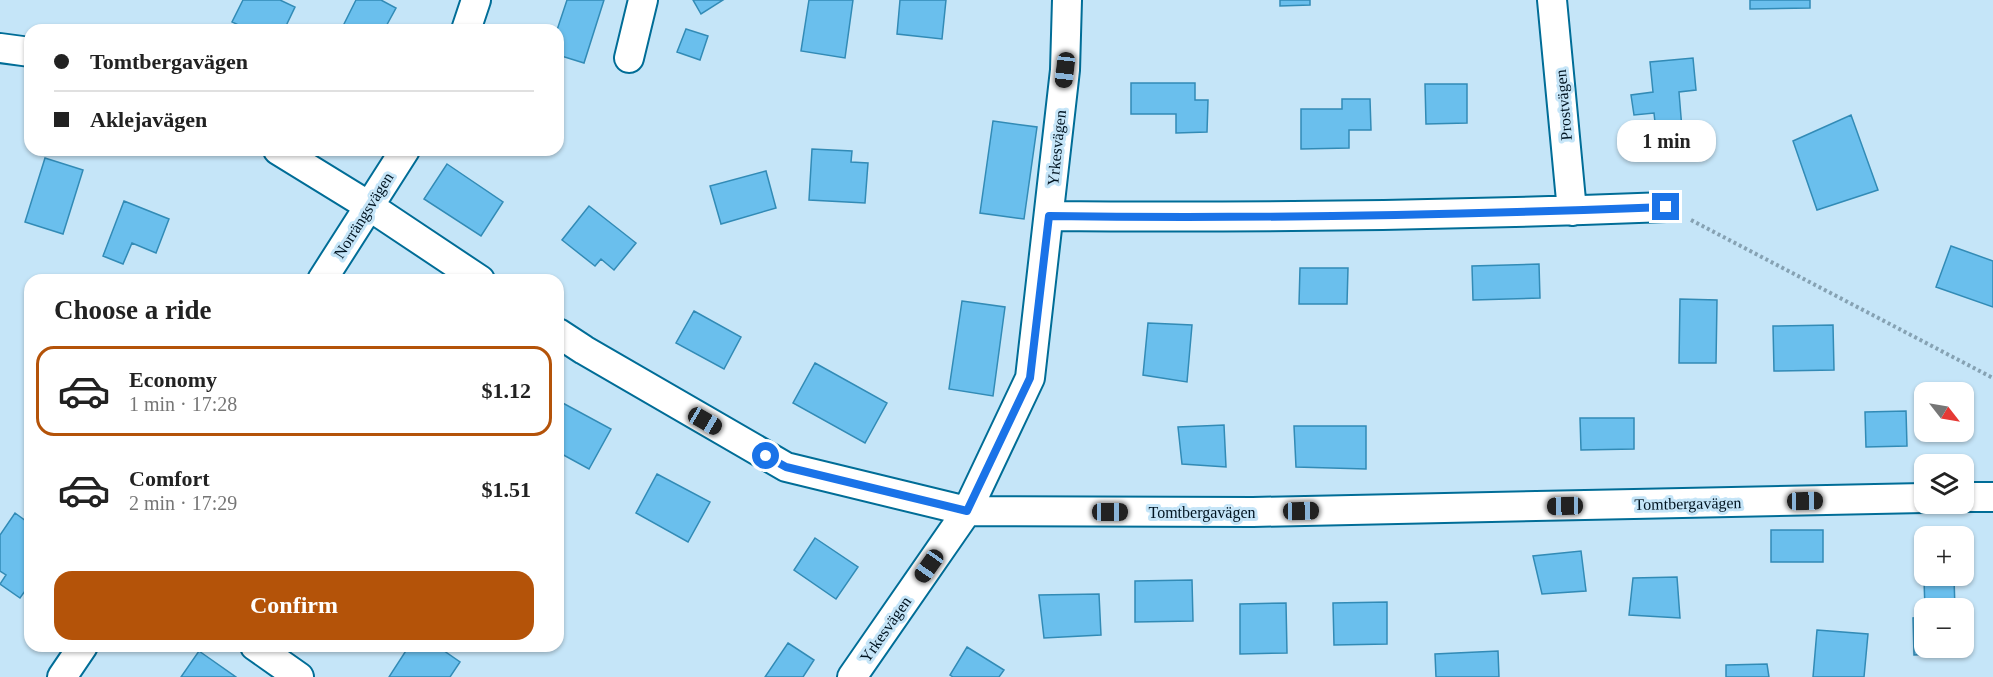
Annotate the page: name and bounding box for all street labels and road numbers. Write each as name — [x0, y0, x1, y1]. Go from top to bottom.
street label: Prostvägen — [1552, 69, 1576, 141]
street label: Yrkesvägen — [1044, 109, 1070, 187]
street label: Norrängsvägen — [330, 169, 397, 262]
street label: Tomtbergavägen — [1634, 494, 1742, 514]
street label: Tomtbergavägen — [1149, 504, 1256, 522]
street label: Yrkesvägen — [857, 593, 915, 666]

